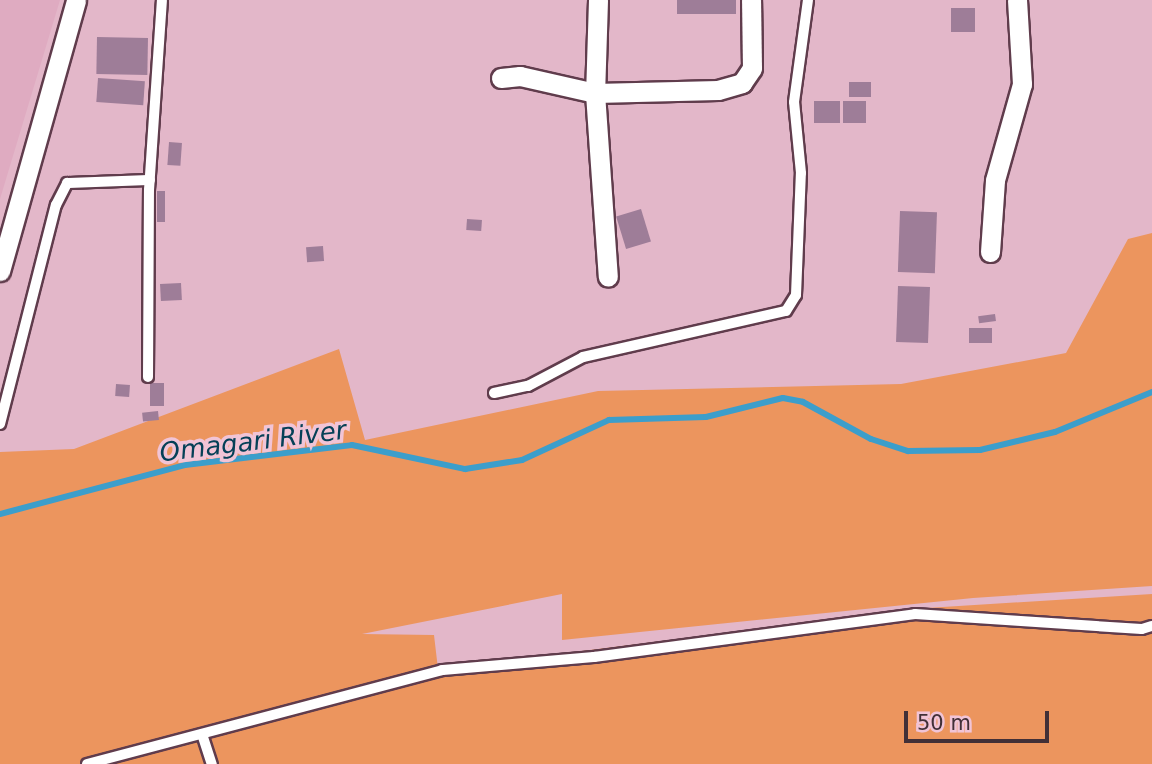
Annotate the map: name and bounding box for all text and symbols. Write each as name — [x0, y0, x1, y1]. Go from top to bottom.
water label: Omagari River — [158, 415, 348, 469]
scale bar — [907, 698, 1052, 742]
text: 50 m — [917, 711, 971, 735]

